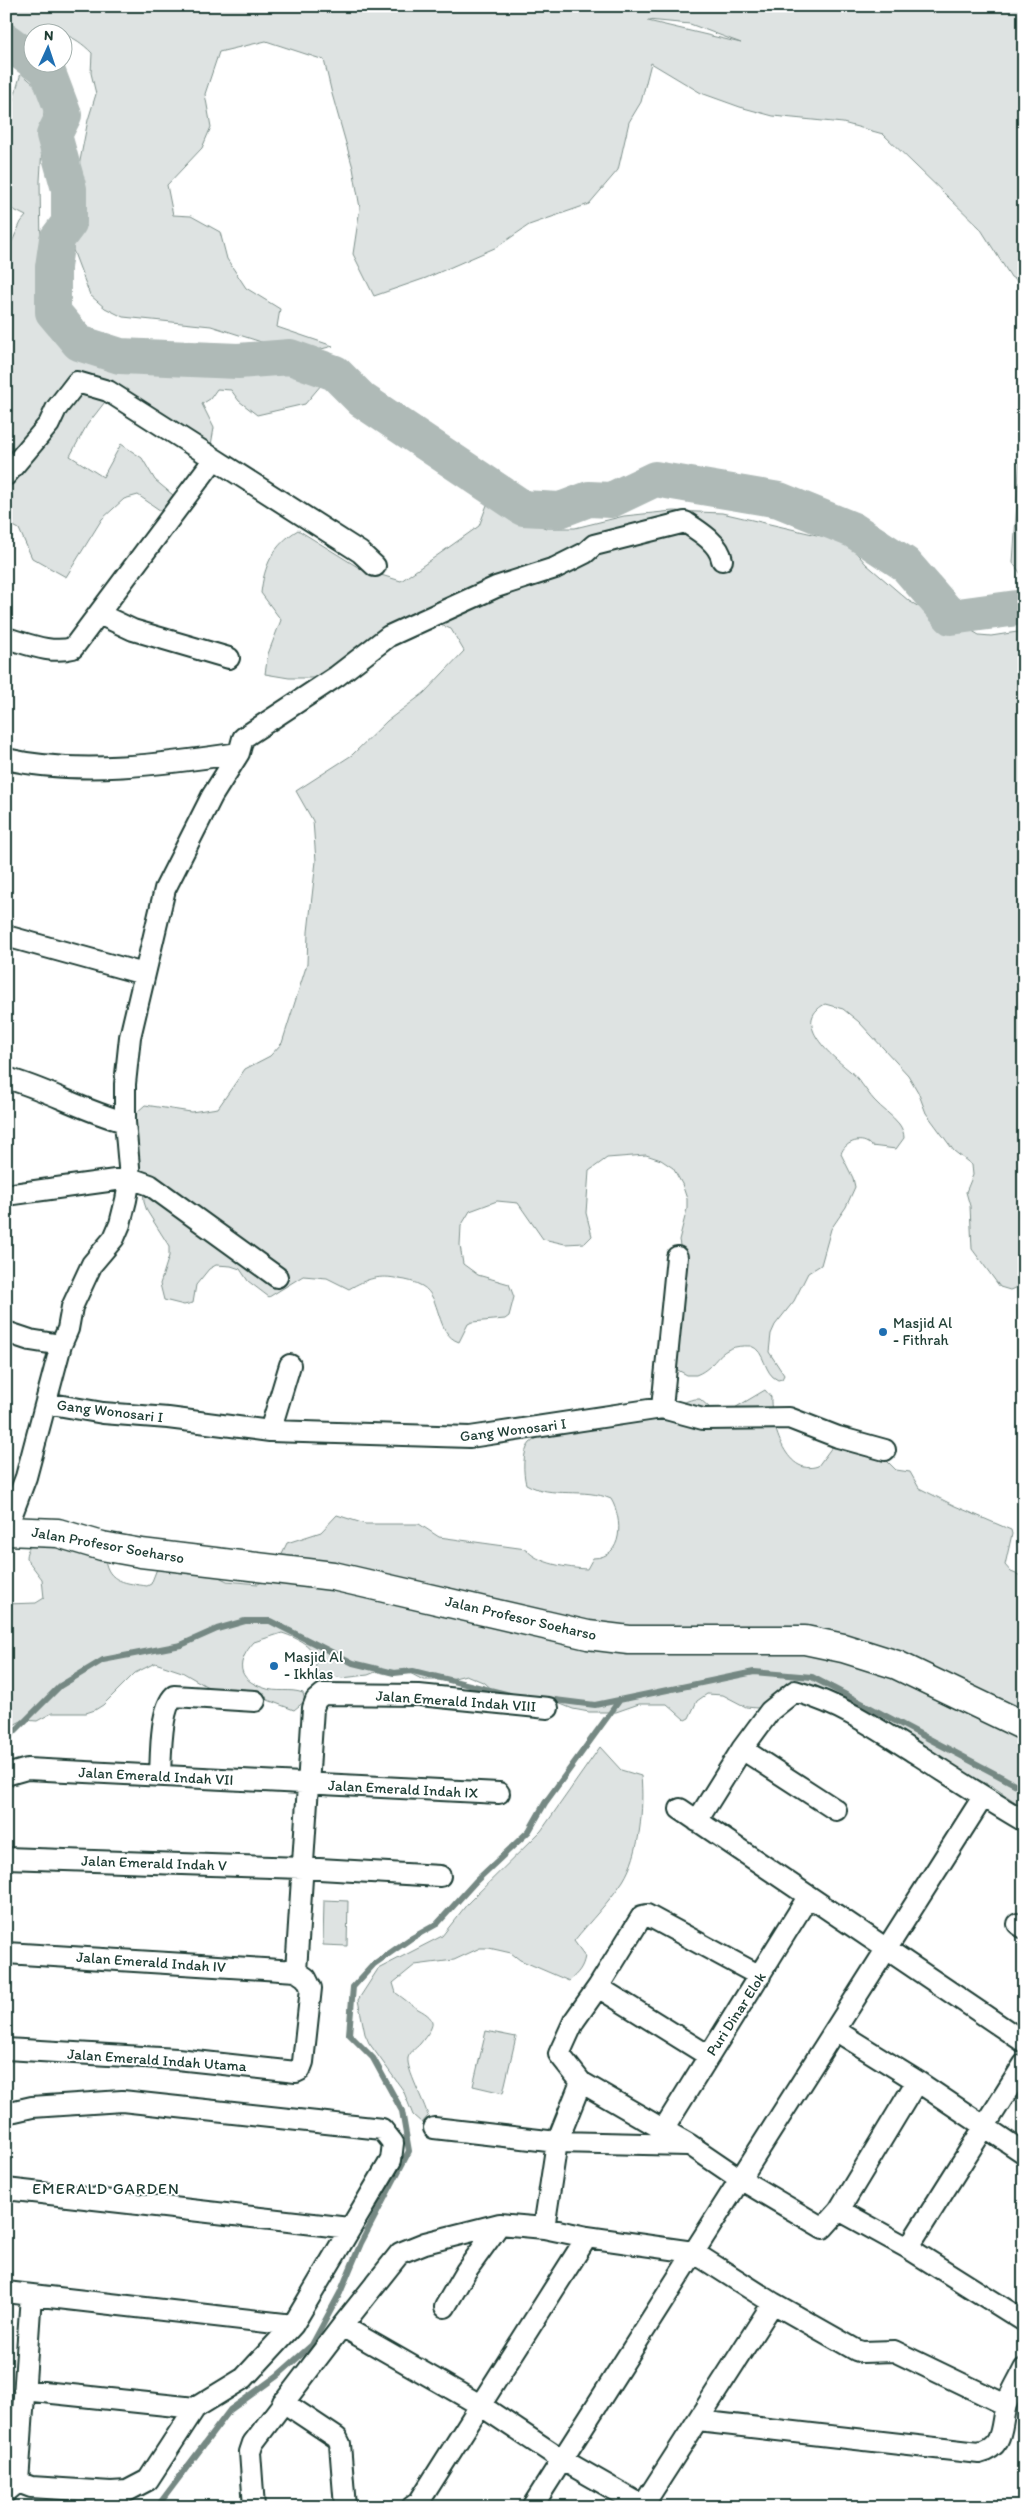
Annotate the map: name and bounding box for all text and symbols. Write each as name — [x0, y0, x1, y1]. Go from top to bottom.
north arrow — [22, 22, 72, 72]
text: N — [43, 27, 54, 44]
place label: Masjid Al - Fithrah — [893, 1314, 953, 1349]
marker: Masjid Al - Fithrah — [877, 1326, 889, 1338]
street label: Gang Wonosari I — [56, 1396, 164, 1426]
street label: Gang Wonosari I — [459, 1415, 567, 1445]
street label: Jalan Profesor Soeharso — [30, 1523, 186, 1567]
street label: Jalan Profesor Soeharso — [444, 1592, 598, 1644]
place label: Masjid Al - Ikhlas — [284, 1648, 344, 1683]
marker: Masjid Al - Ikhlas — [268, 1660, 280, 1672]
street label: Jalan Emerald Indah VIII — [375, 1686, 537, 1716]
street label: Jalan Emerald Indah VII — [78, 1763, 234, 1789]
street label: Jalan Emerald Indah IX — [327, 1776, 479, 1802]
street label: Jalan Emerald Indah V — [81, 1851, 227, 1875]
street label: Jalan Emerald Indah IV — [76, 1948, 226, 1976]
street label: Puri Dinar Elok — [702, 1968, 770, 2059]
street label: Jalan Emerald Indah Utama — [67, 2045, 247, 2075]
district label: EMERALD GARDEN — [32, 2179, 180, 2198]

